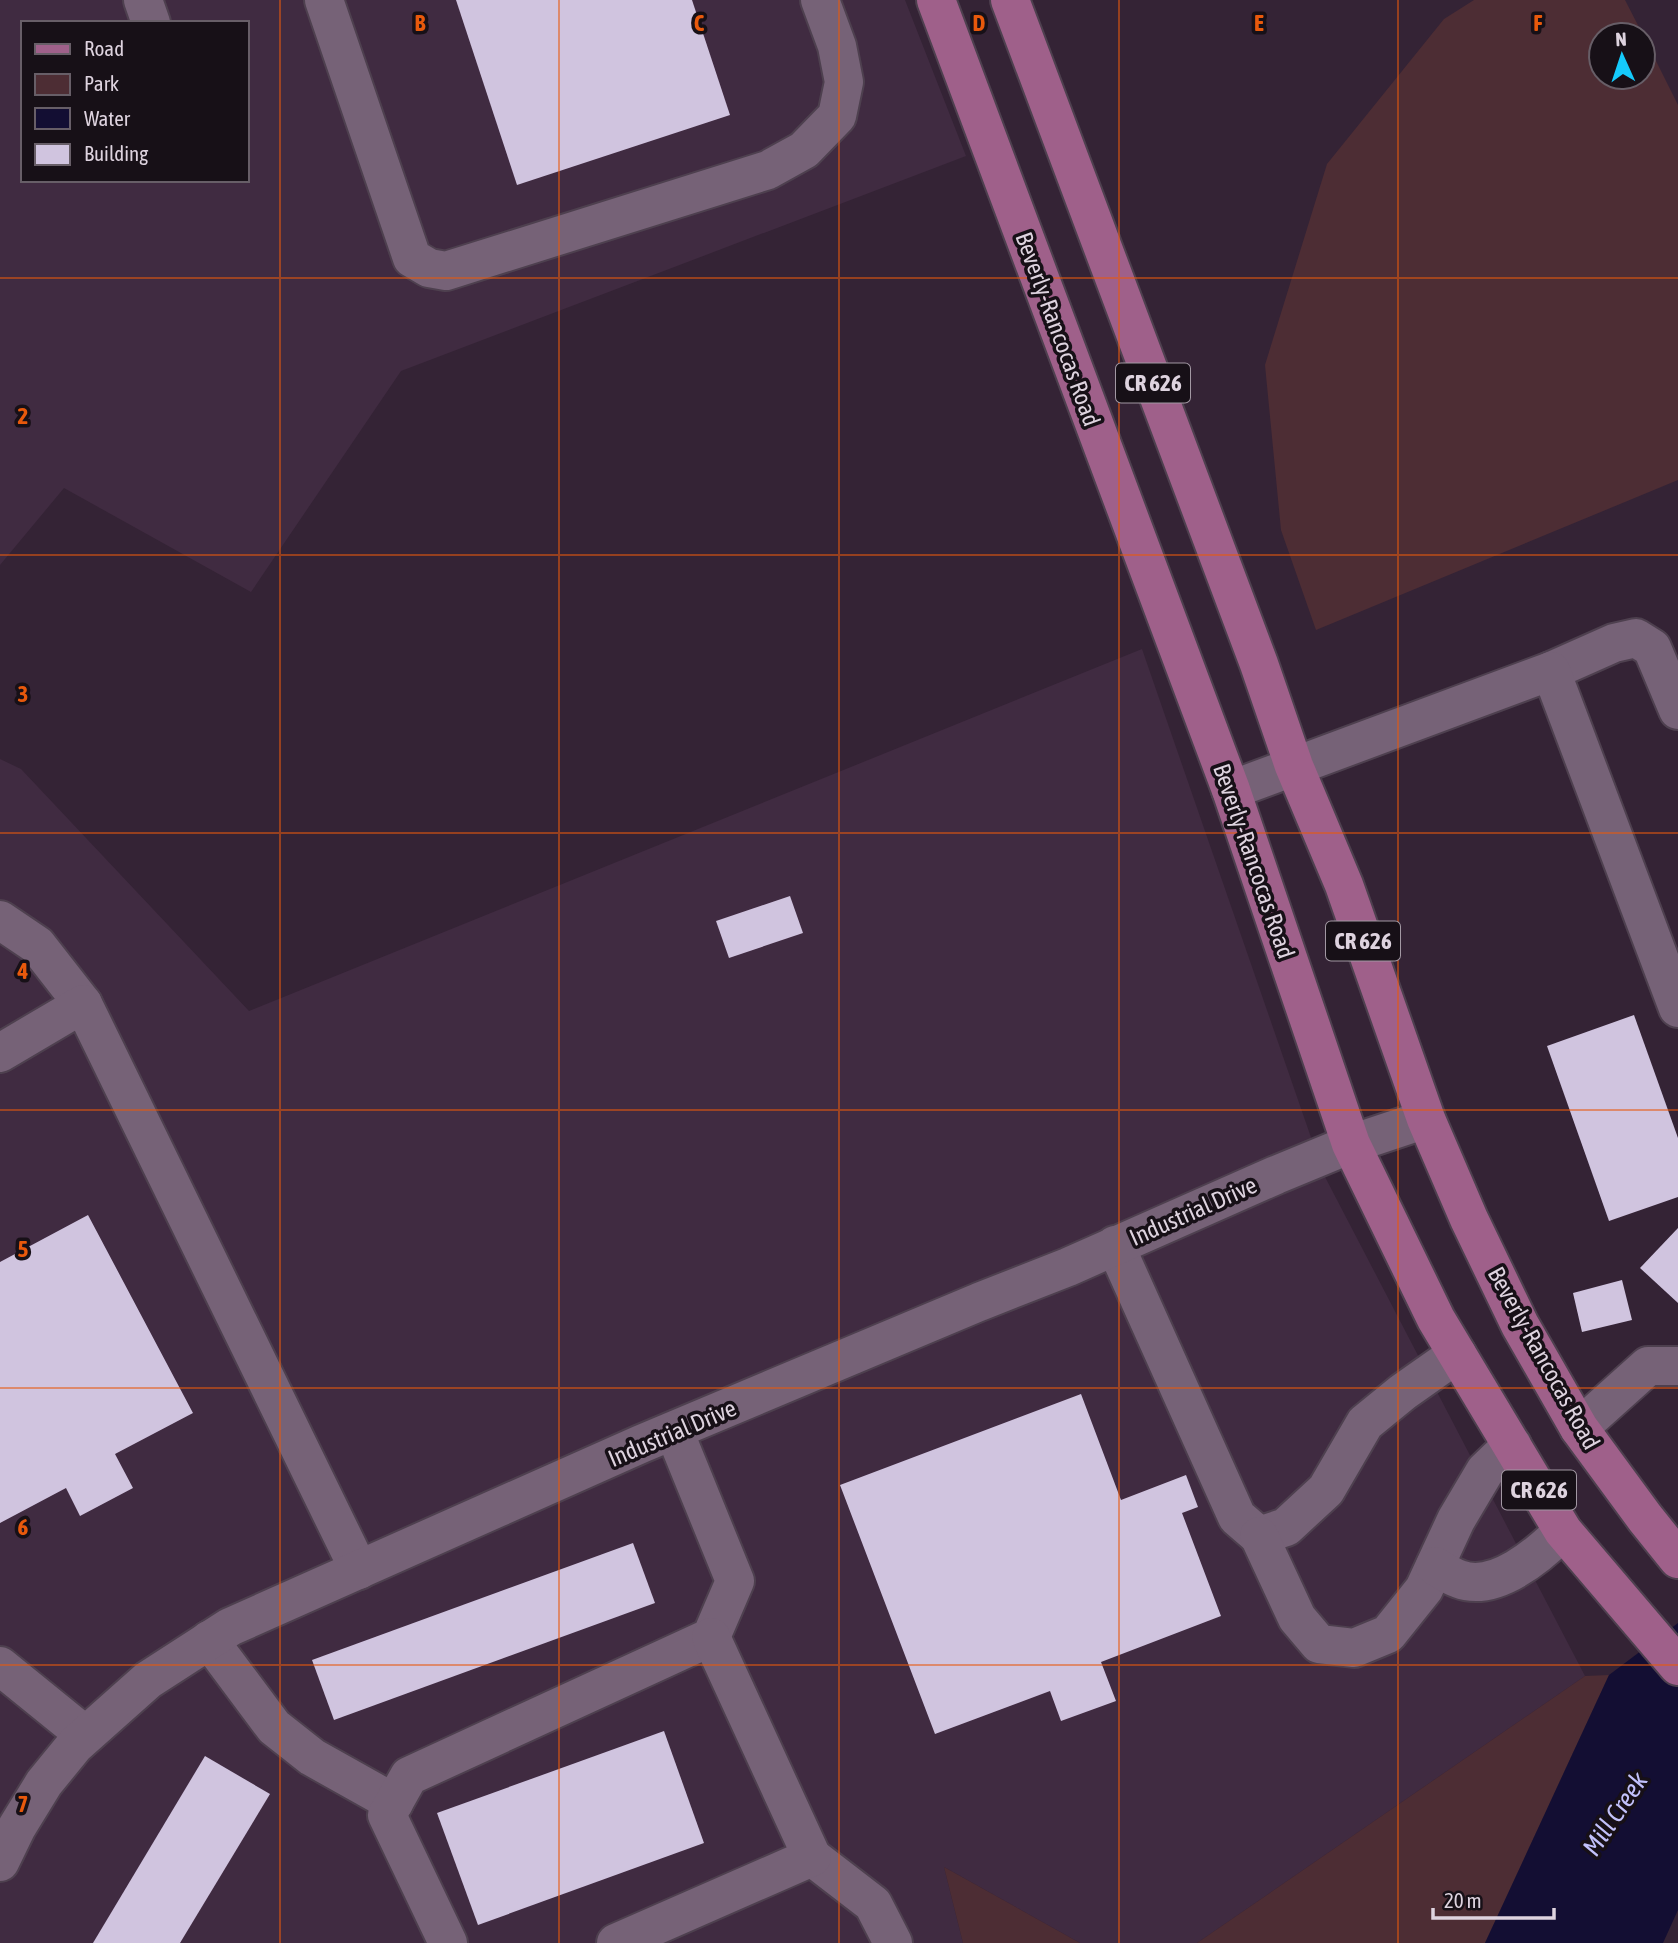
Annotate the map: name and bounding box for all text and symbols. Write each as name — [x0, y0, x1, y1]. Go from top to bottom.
text: B — [415, 10, 426, 36]
text: C — [694, 10, 705, 36]
text: D — [973, 10, 986, 36]
text: E — [1254, 10, 1264, 36]
text: F — [1533, 10, 1543, 36]
legend — [21, 21, 248, 182]
north arrow — [1587, 21, 1657, 91]
text: N — [1615, 28, 1627, 50]
text: Road — [84, 36, 124, 60]
text: Park — [84, 71, 119, 95]
text: Water — [84, 106, 131, 130]
text: Building — [84, 141, 148, 165]
street label: Beverly-Rancocas Road — [1010, 228, 1106, 430]
road number: CR 626 — [1116, 364, 1190, 402]
text: 2 — [18, 403, 28, 429]
text: 3 — [18, 681, 28, 707]
street label: Beverly-Rancocas Road — [1208, 760, 1300, 962]
road number: CR 626 — [1326, 922, 1400, 960]
text: 4 — [17, 958, 29, 984]
street label: Industrial Drive — [1125, 1171, 1261, 1251]
text: 5 — [18, 1236, 29, 1262]
street label: Beverly-Rancocas Road — [1483, 1262, 1605, 1454]
street label: Industrial Drive — [604, 1394, 740, 1472]
road number: CR 626 — [1502, 1470, 1576, 1510]
text: 6 — [18, 1514, 29, 1540]
water label: Mill Creek — [1576, 1766, 1654, 1861]
text: 7 — [18, 1791, 28, 1817]
scale bar — [1433, 1876, 1554, 1920]
text: 20 m — [1444, 1888, 1482, 1912]

